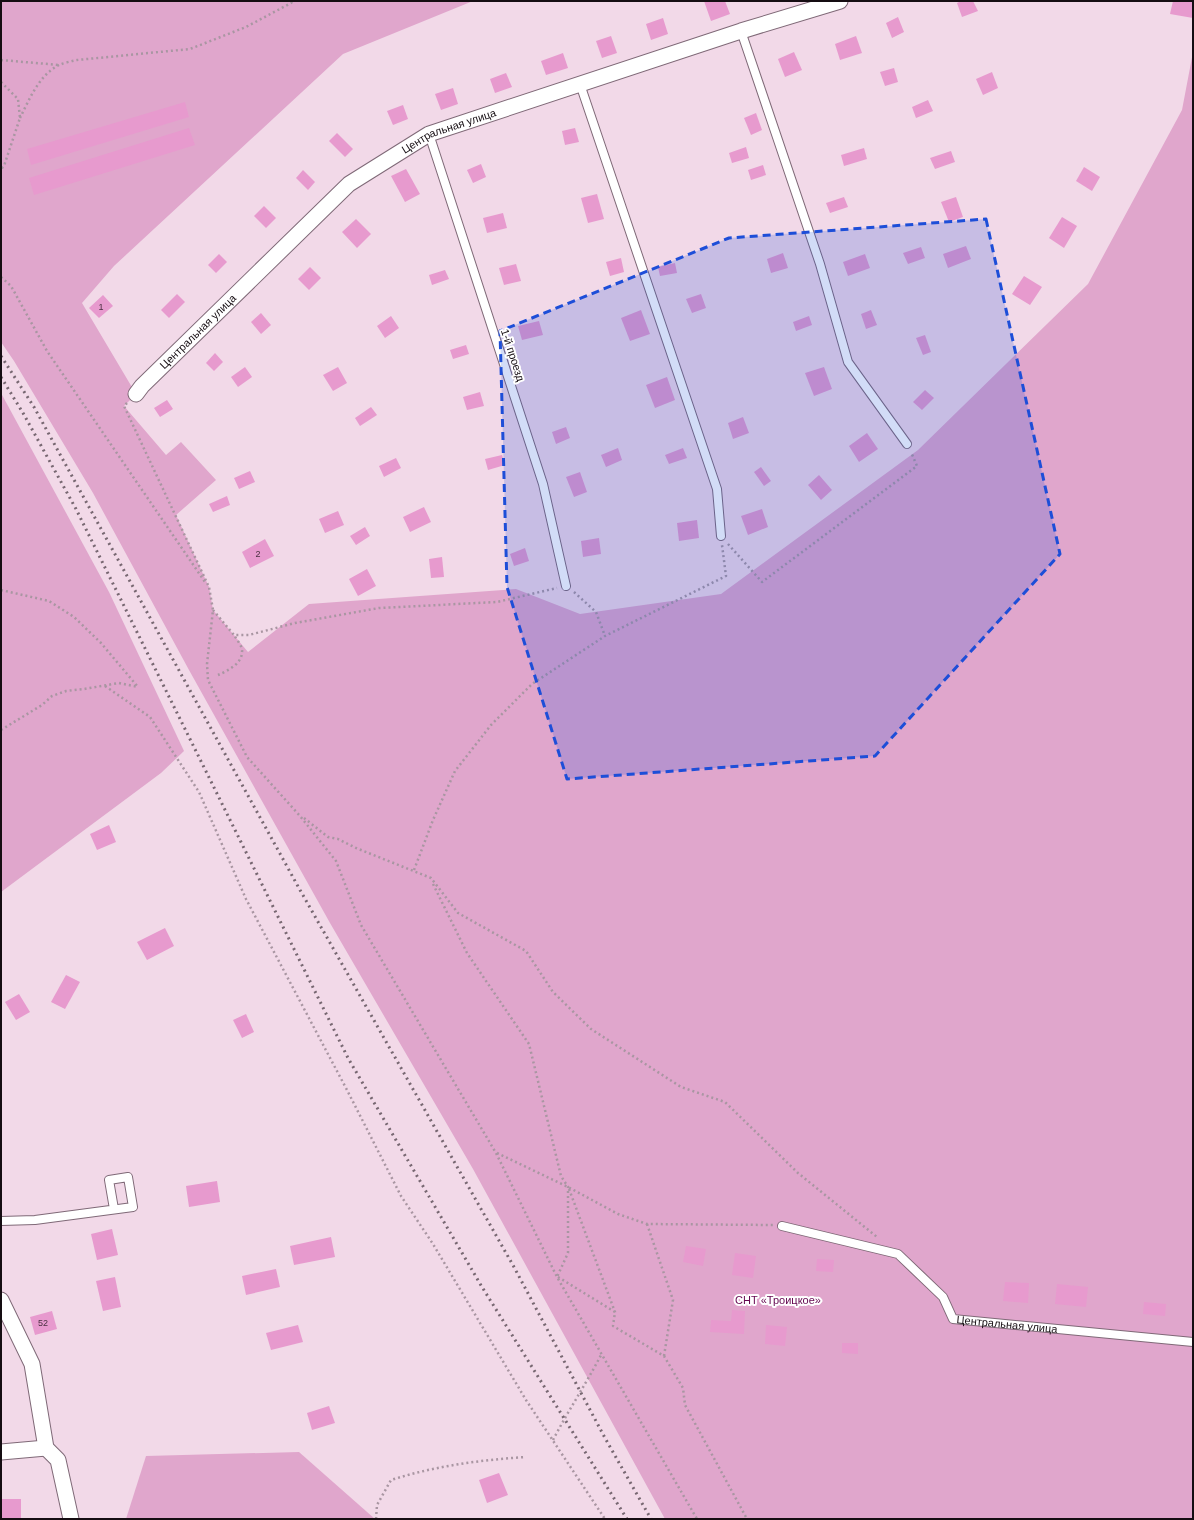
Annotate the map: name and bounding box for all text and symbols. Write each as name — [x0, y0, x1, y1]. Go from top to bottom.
street label: Центральная улица — [399, 106, 498, 156]
street label: Центральная улица — [157, 291, 239, 371]
house number: 1 — [98, 302, 104, 312]
street label: 1-й проезд — [499, 327, 527, 383]
house number: 2 — [255, 549, 261, 559]
park label: СНТ «Троицкое» — [735, 1294, 821, 1306]
street label: Центральная улица — [956, 1313, 1059, 1335]
house number: 52 — [38, 1318, 48, 1328]

